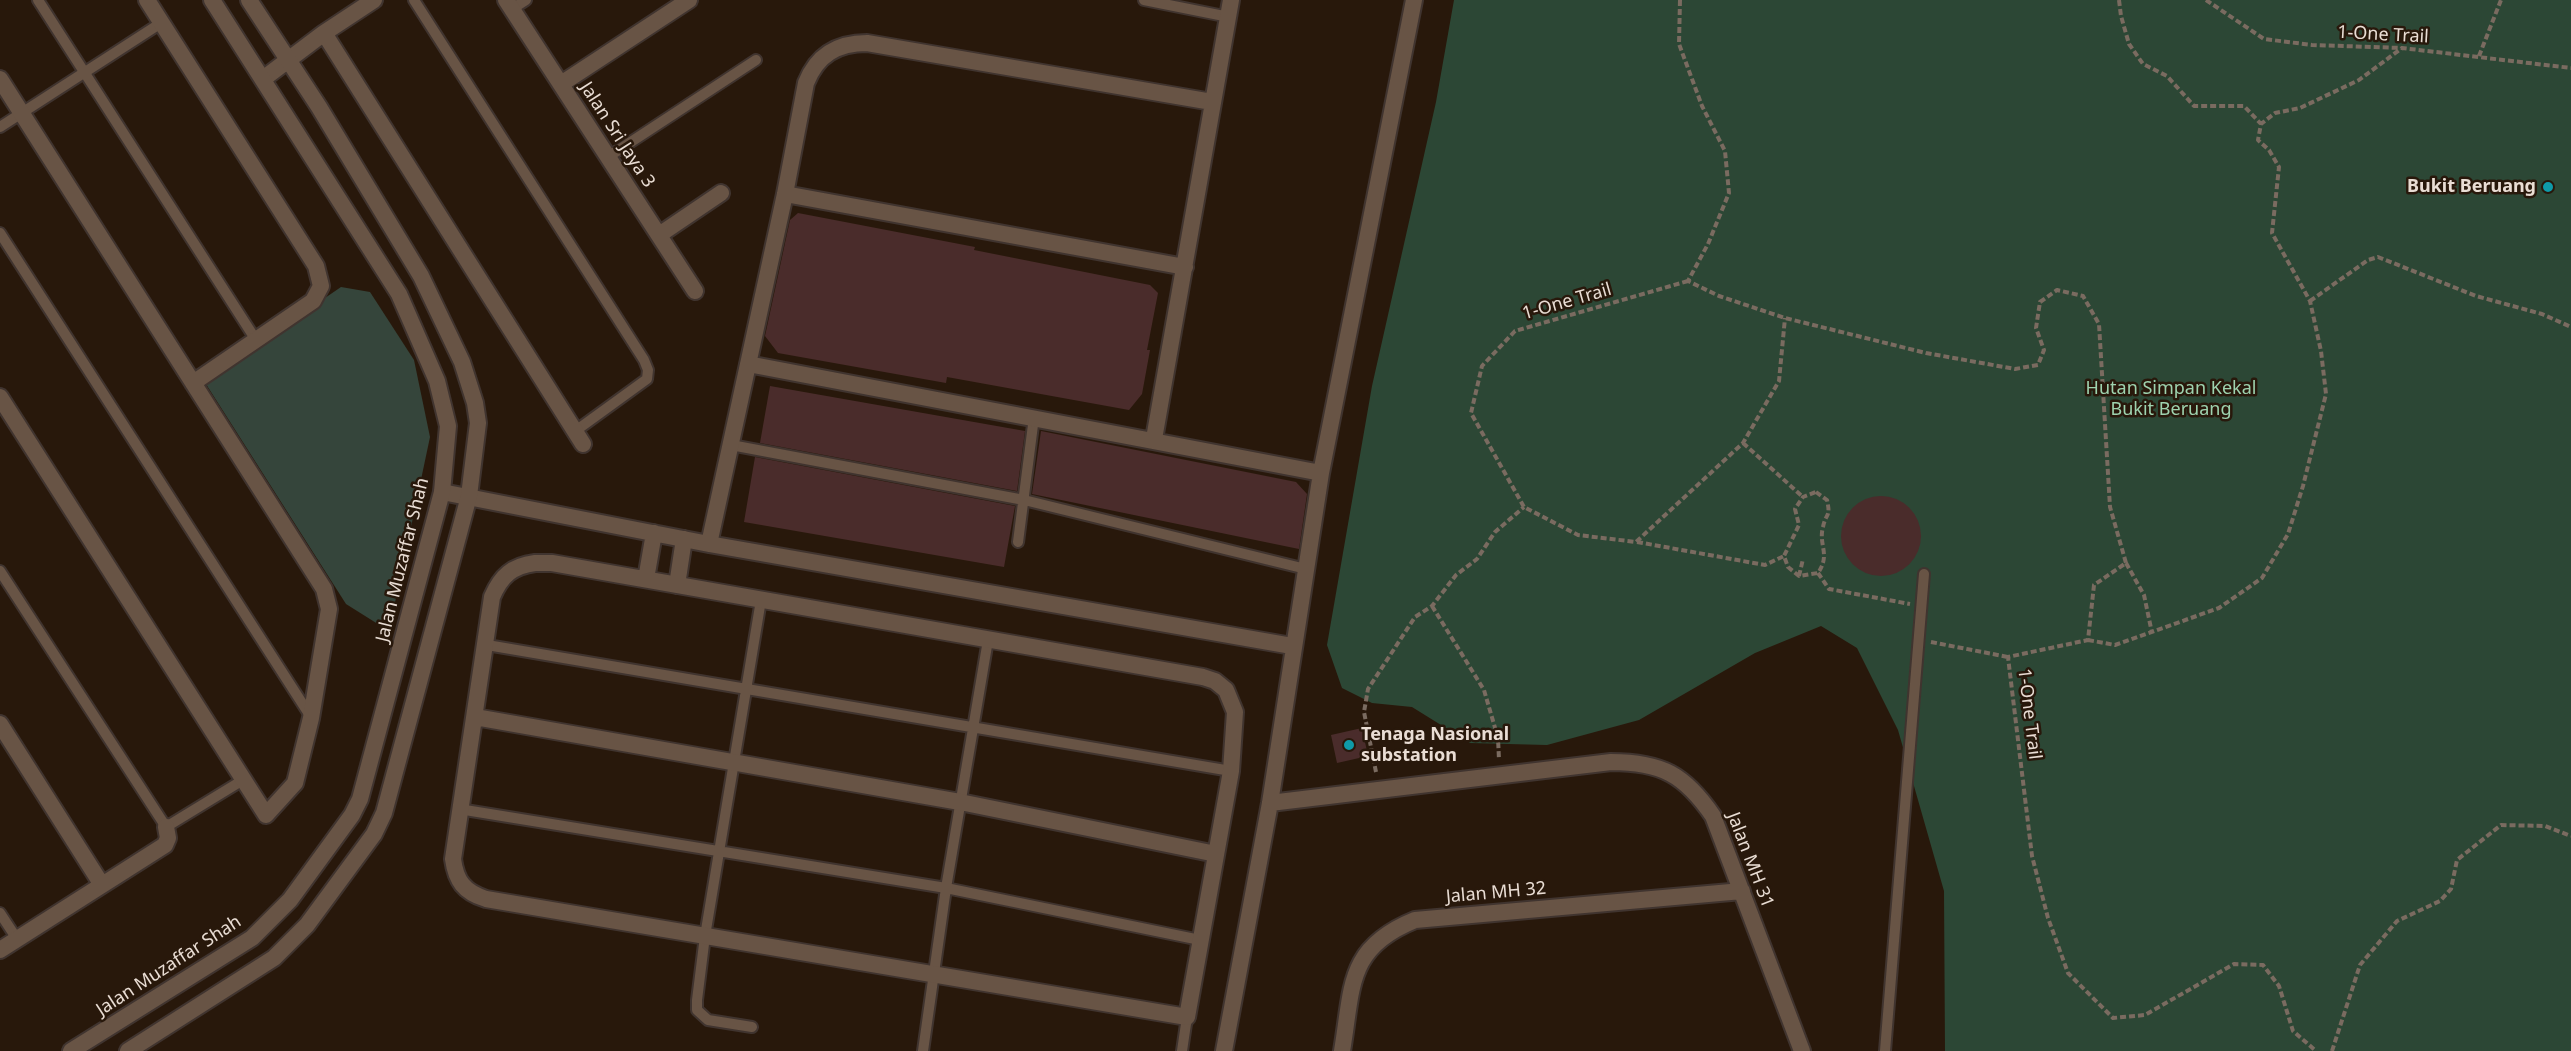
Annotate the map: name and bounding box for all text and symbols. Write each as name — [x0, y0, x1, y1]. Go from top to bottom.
street label: 1-One Trail — [2337, 22, 2429, 48]
street label: Jalan Sri Jaya 3 — [575, 78, 659, 192]
place label: Bukit Beruang — [2407, 176, 2536, 198]
marker: Bukit Beruang — [2541, 180, 2555, 194]
street label: 1-One Trail — [1520, 279, 1614, 325]
park label: Hutan Simpan Kekal Bukit Beruang — [2086, 378, 2256, 420]
street label: Jalan Muzaffar Shah — [372, 476, 434, 644]
street label: 1-One Trail — [2013, 667, 2045, 761]
place label: Tenaga Nasional substation — [1361, 724, 1509, 766]
marker: Tenaga Nasional substation — [1342, 738, 1356, 752]
street label: Jalan MH 31 — [1722, 809, 1778, 911]
street label: Jalan MH 32 — [1445, 878, 1547, 908]
street label: Jalan Muzaffar Shah — [93, 911, 245, 1021]

